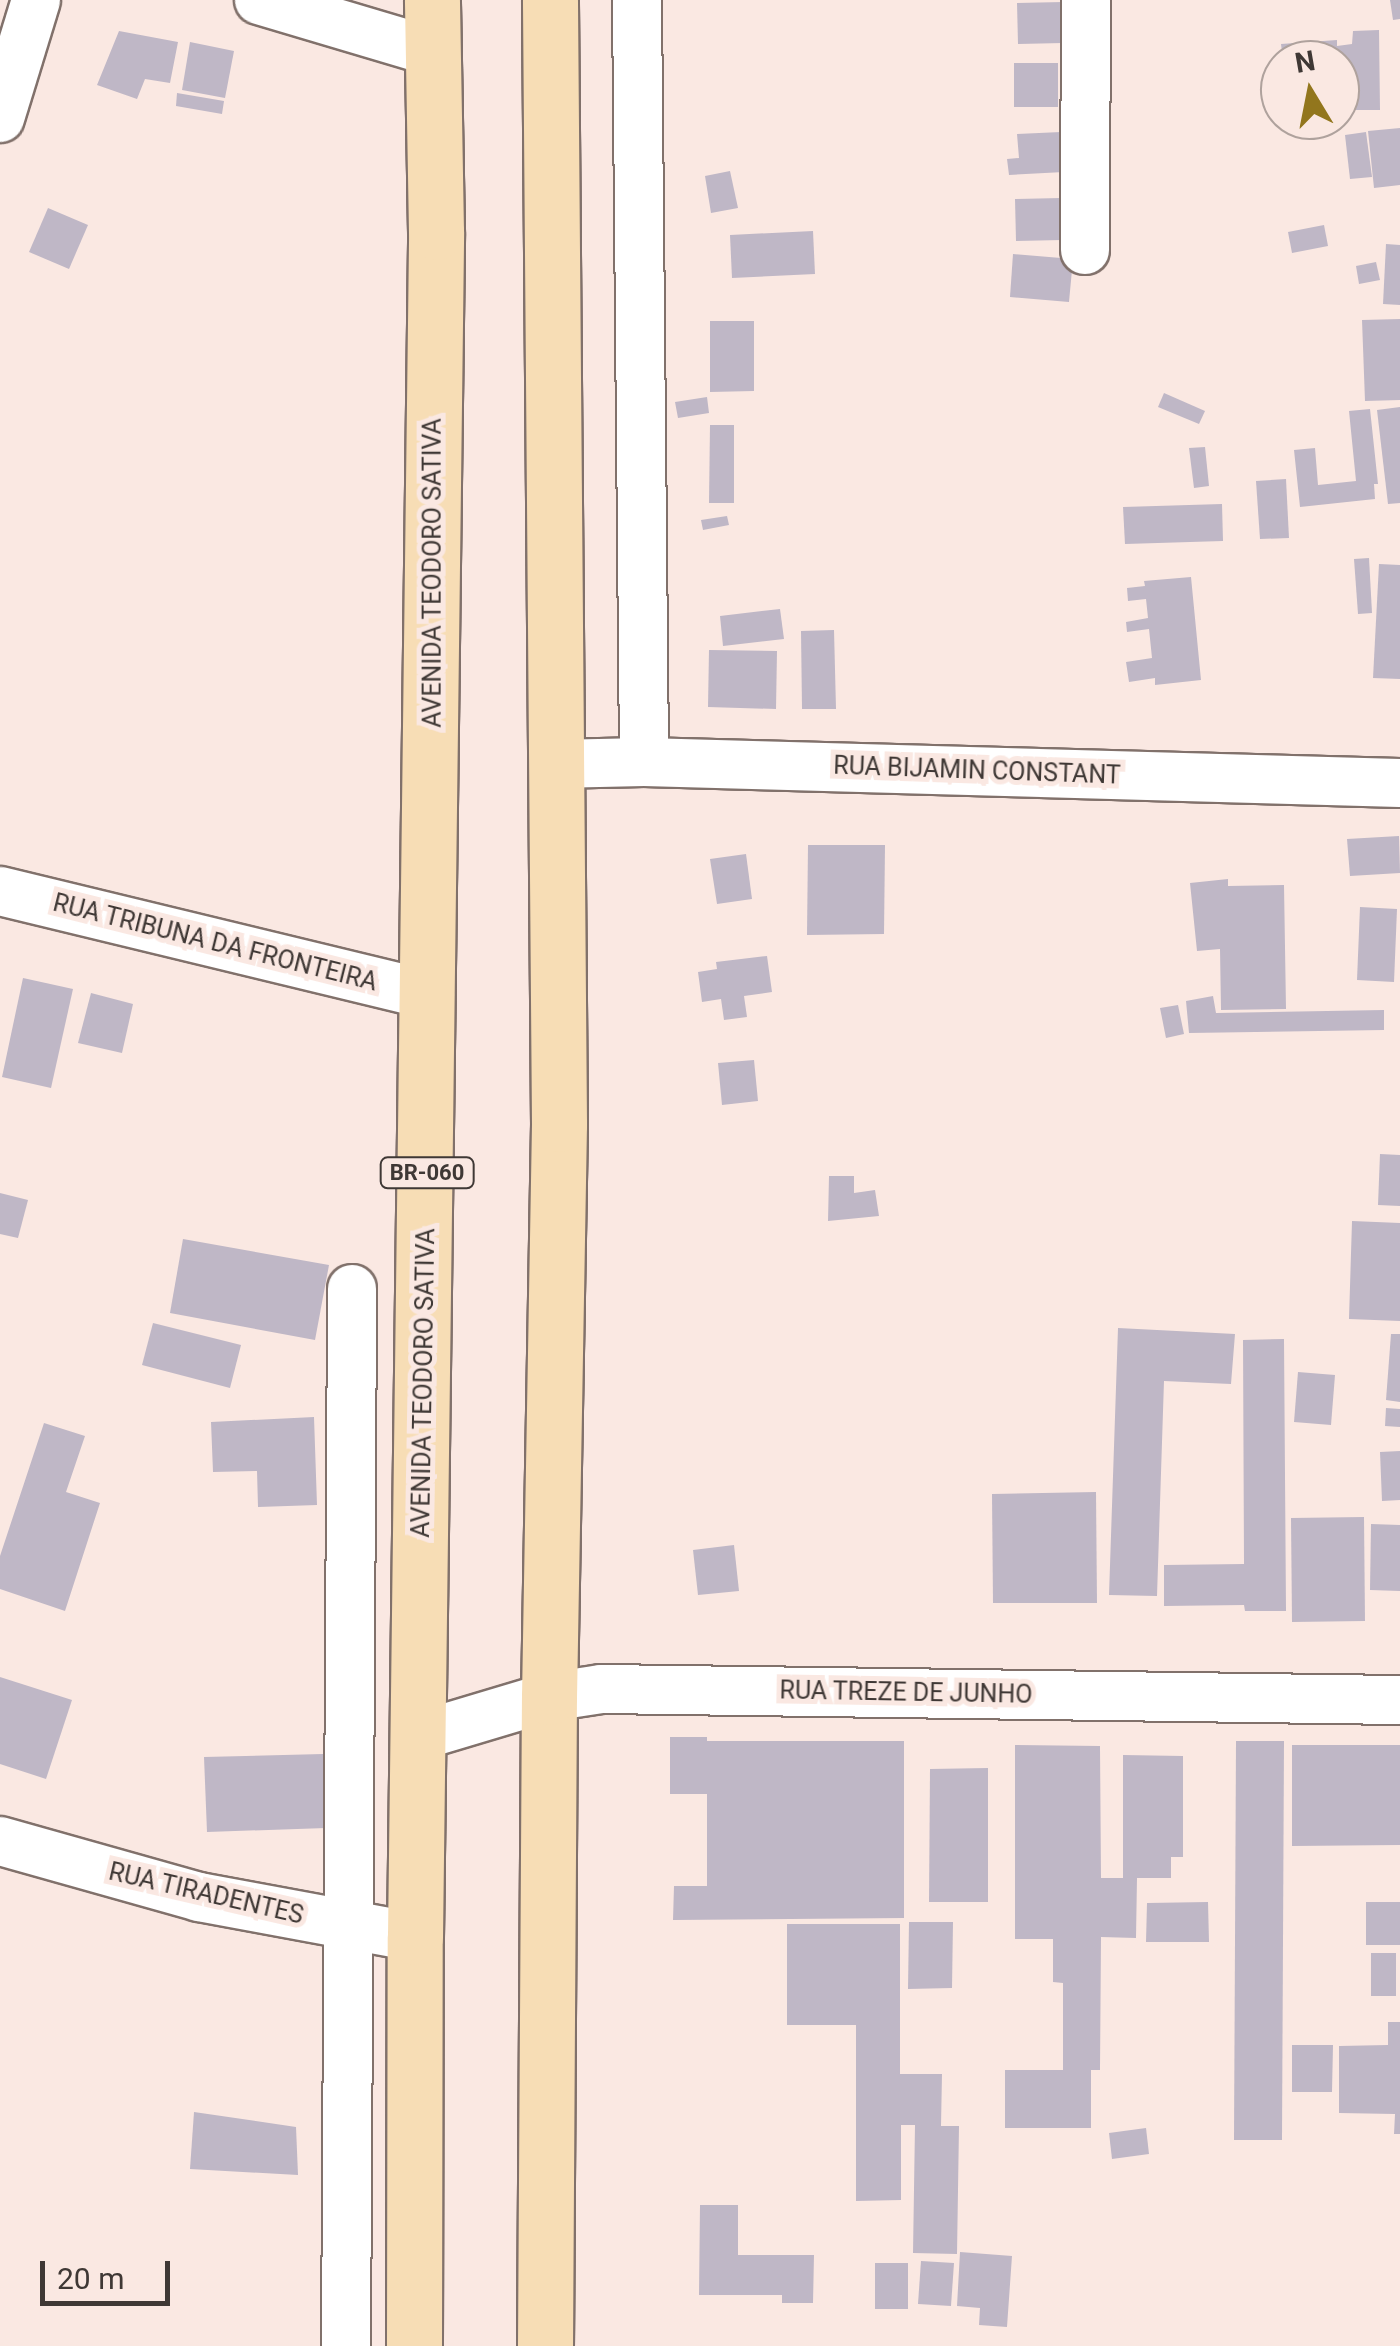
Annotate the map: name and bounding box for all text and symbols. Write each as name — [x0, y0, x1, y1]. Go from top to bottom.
north arrow — [1260, 40, 1360, 140]
text: N — [1292, 44, 1318, 80]
street label: AVENIDA TEODORO SATIVA — [418, 418, 448, 728]
street label: RUA BIJAMIN CONSTANT — [833, 751, 1121, 791]
street label: RUA TRIBUNA DA FRONTEIRA — [50, 888, 380, 998]
road number: BR-060 — [380, 1156, 474, 1190]
street label: AVENIDA TEODORO SATIVA — [406, 1228, 442, 1538]
street label: RUA TREZE DE JUNHO — [779, 1676, 1033, 1710]
street label: RUA TIRADENTES — [106, 1857, 306, 1931]
scale bar — [45, 2241, 175, 2303]
text: 20 m — [57, 2261, 124, 2296]

